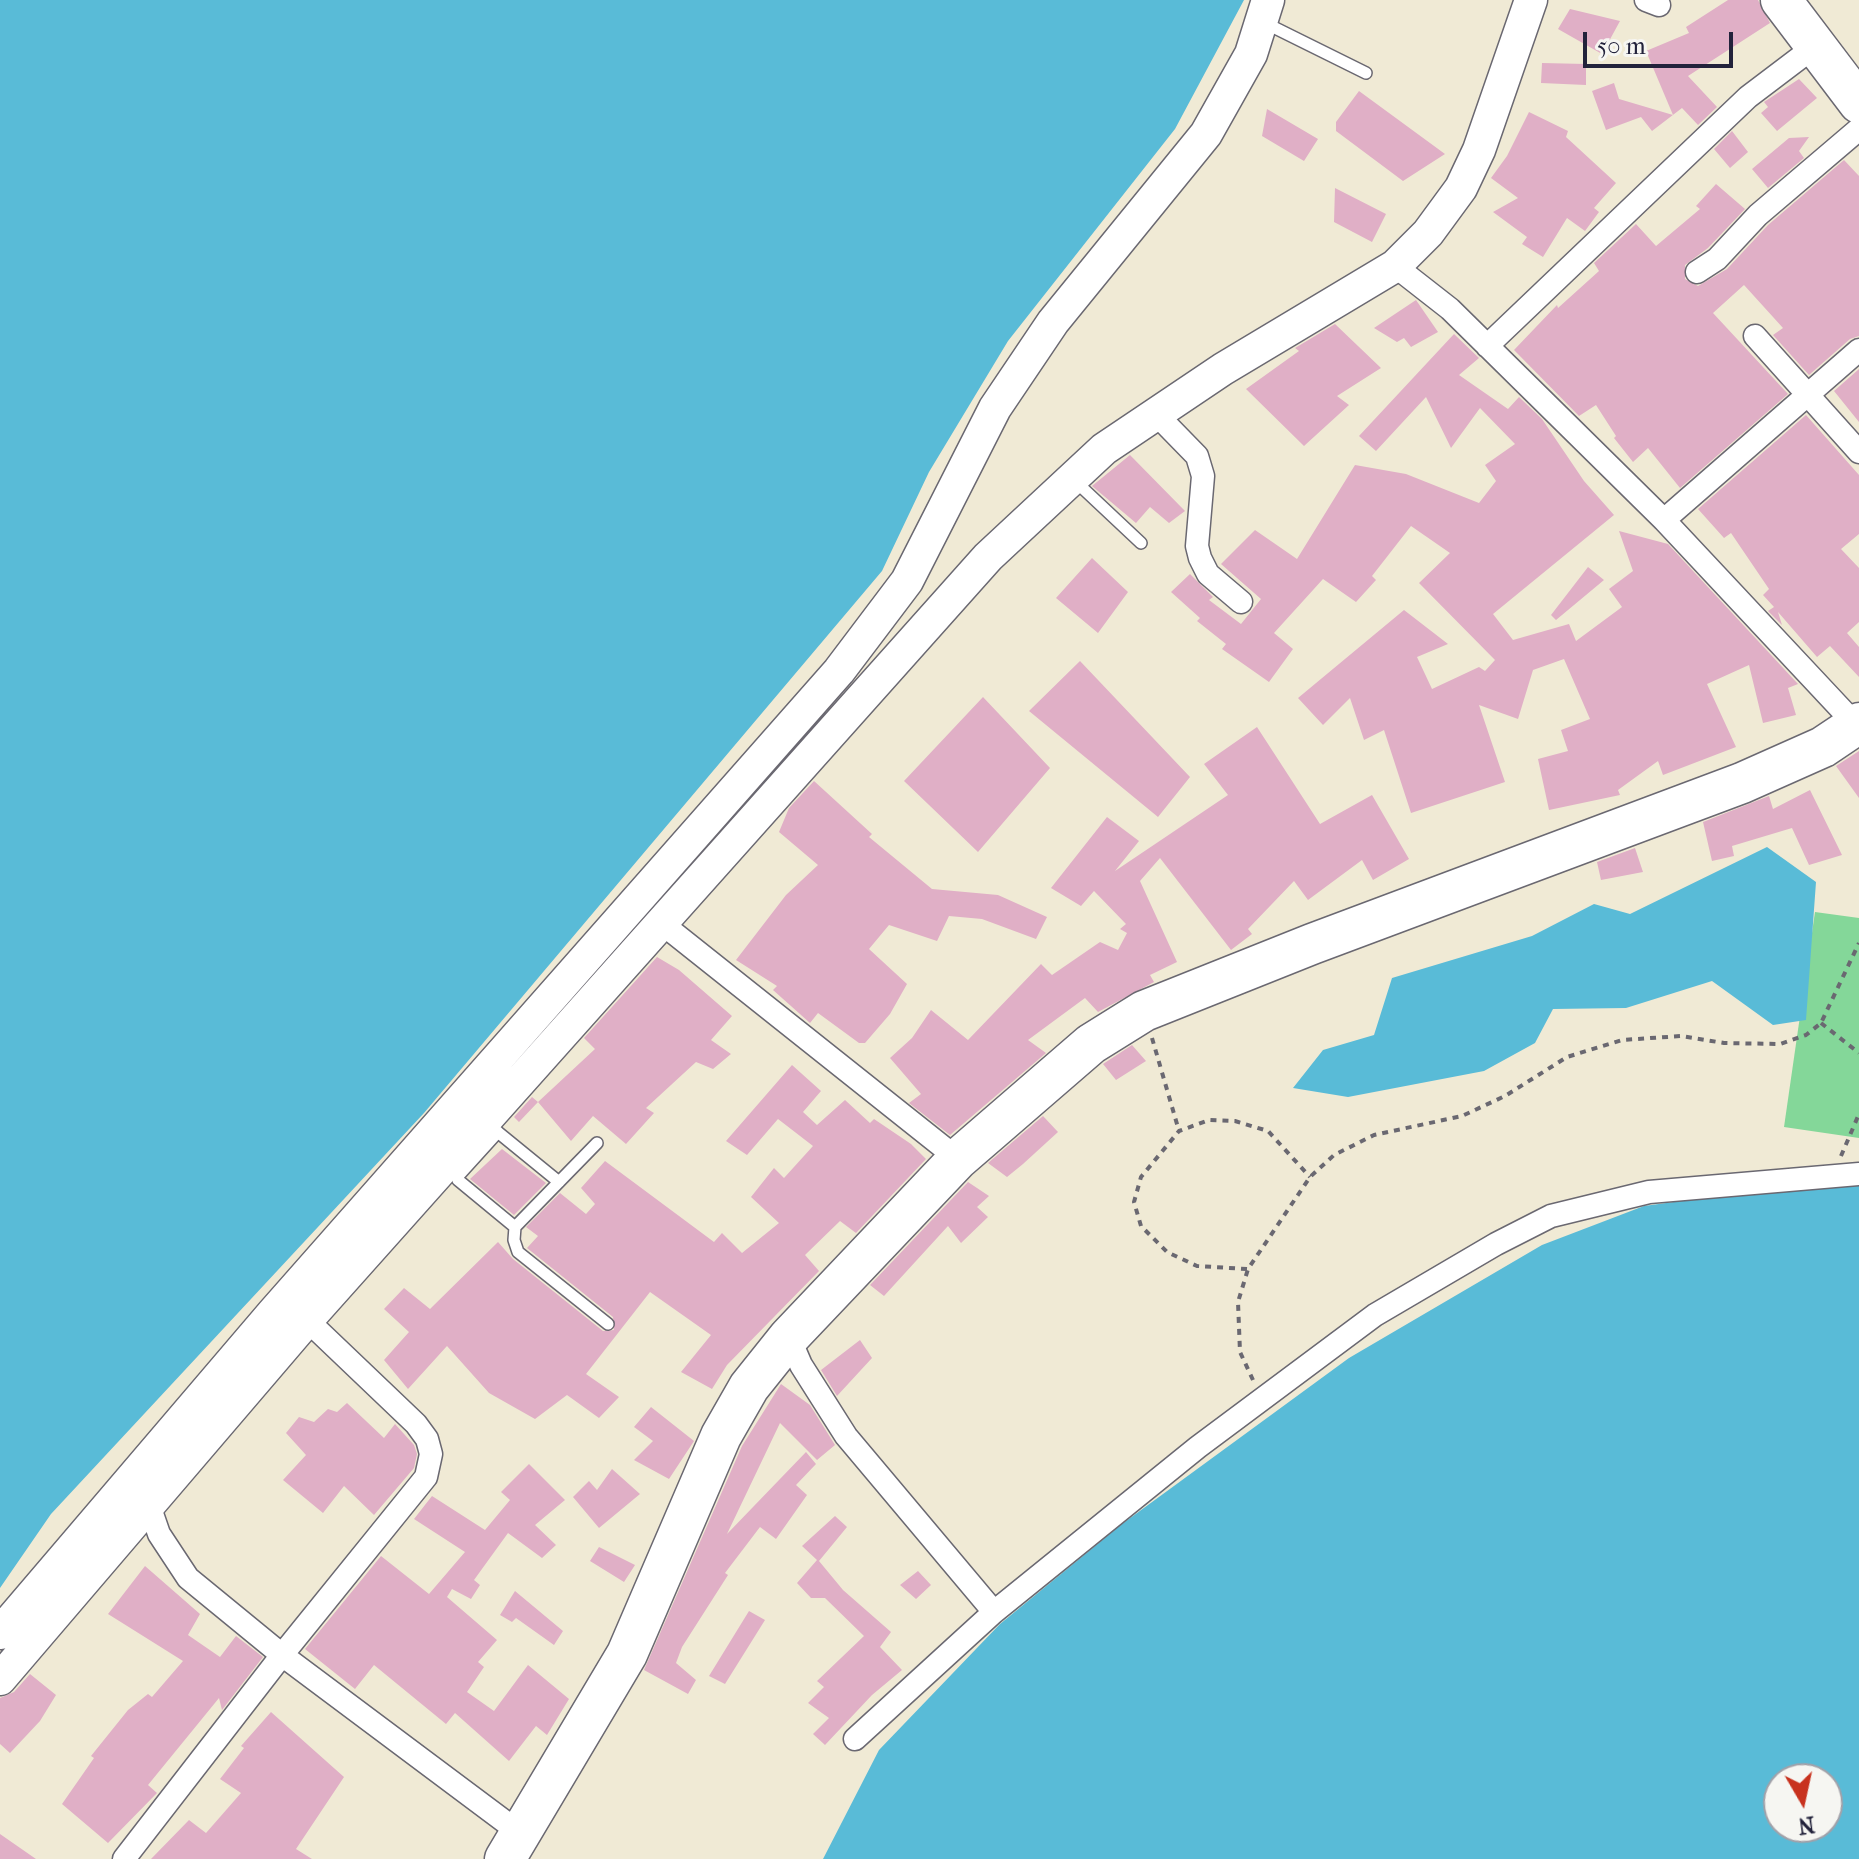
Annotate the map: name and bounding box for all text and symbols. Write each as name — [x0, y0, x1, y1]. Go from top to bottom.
scale bar — [1587, 16, 1737, 66]
text: 50 m — [1597, 32, 1646, 60]
north arrow — [1763, 1763, 1843, 1843]
text: N — [1796, 1811, 1817, 1839]

